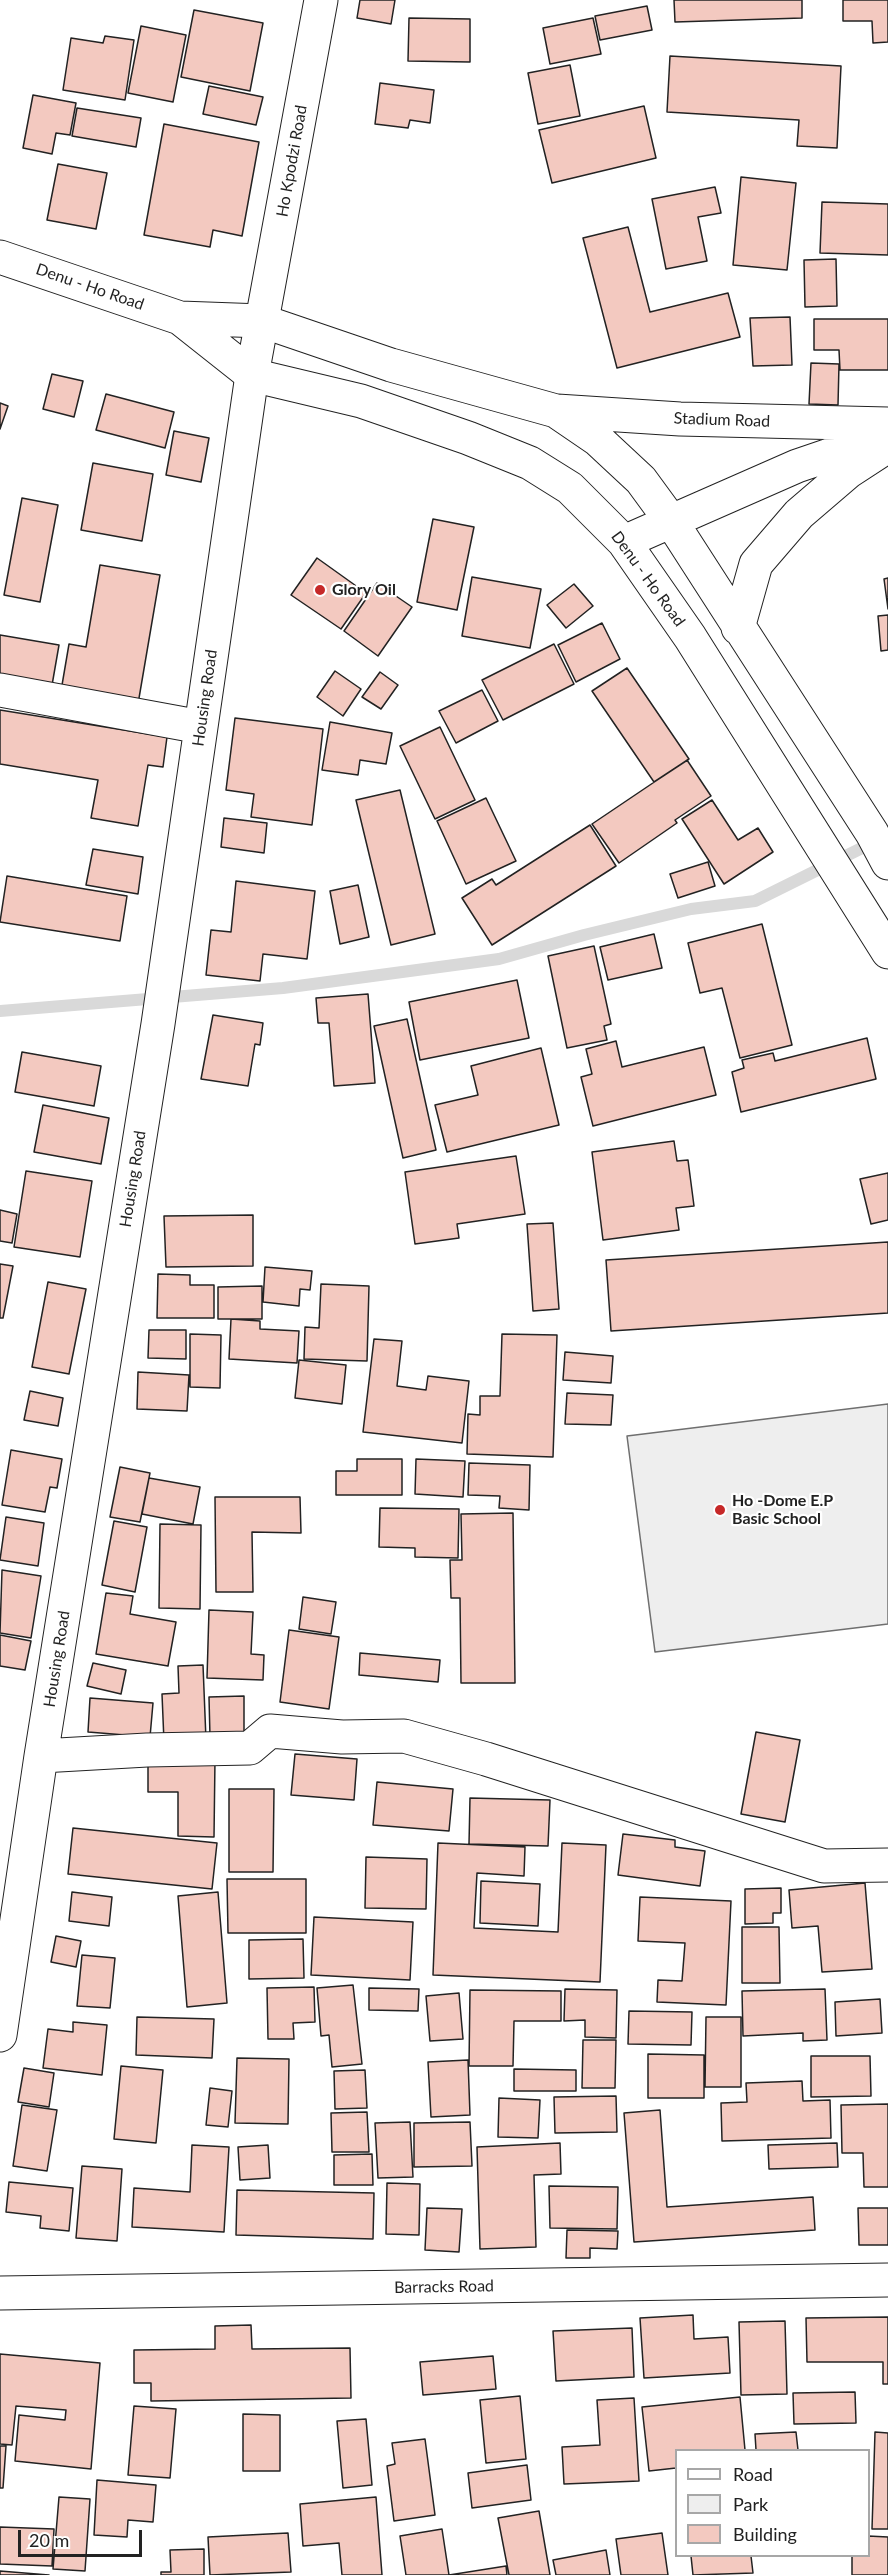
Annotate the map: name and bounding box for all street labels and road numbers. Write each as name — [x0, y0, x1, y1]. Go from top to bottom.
street label: Ho Kpodzi Road — [273, 103, 311, 219]
street label: Denu - Ho Road — [33, 260, 147, 314]
street label: Stadium Road — [673, 409, 771, 431]
street label: Denu - Ho Road — [607, 528, 689, 630]
street label: Housing Road — [189, 648, 221, 748]
street label: Housing Road — [116, 1129, 150, 1229]
street label: Housing Road — [40, 1609, 74, 1709]
street label: Barracks Road — [394, 2277, 494, 2297]

